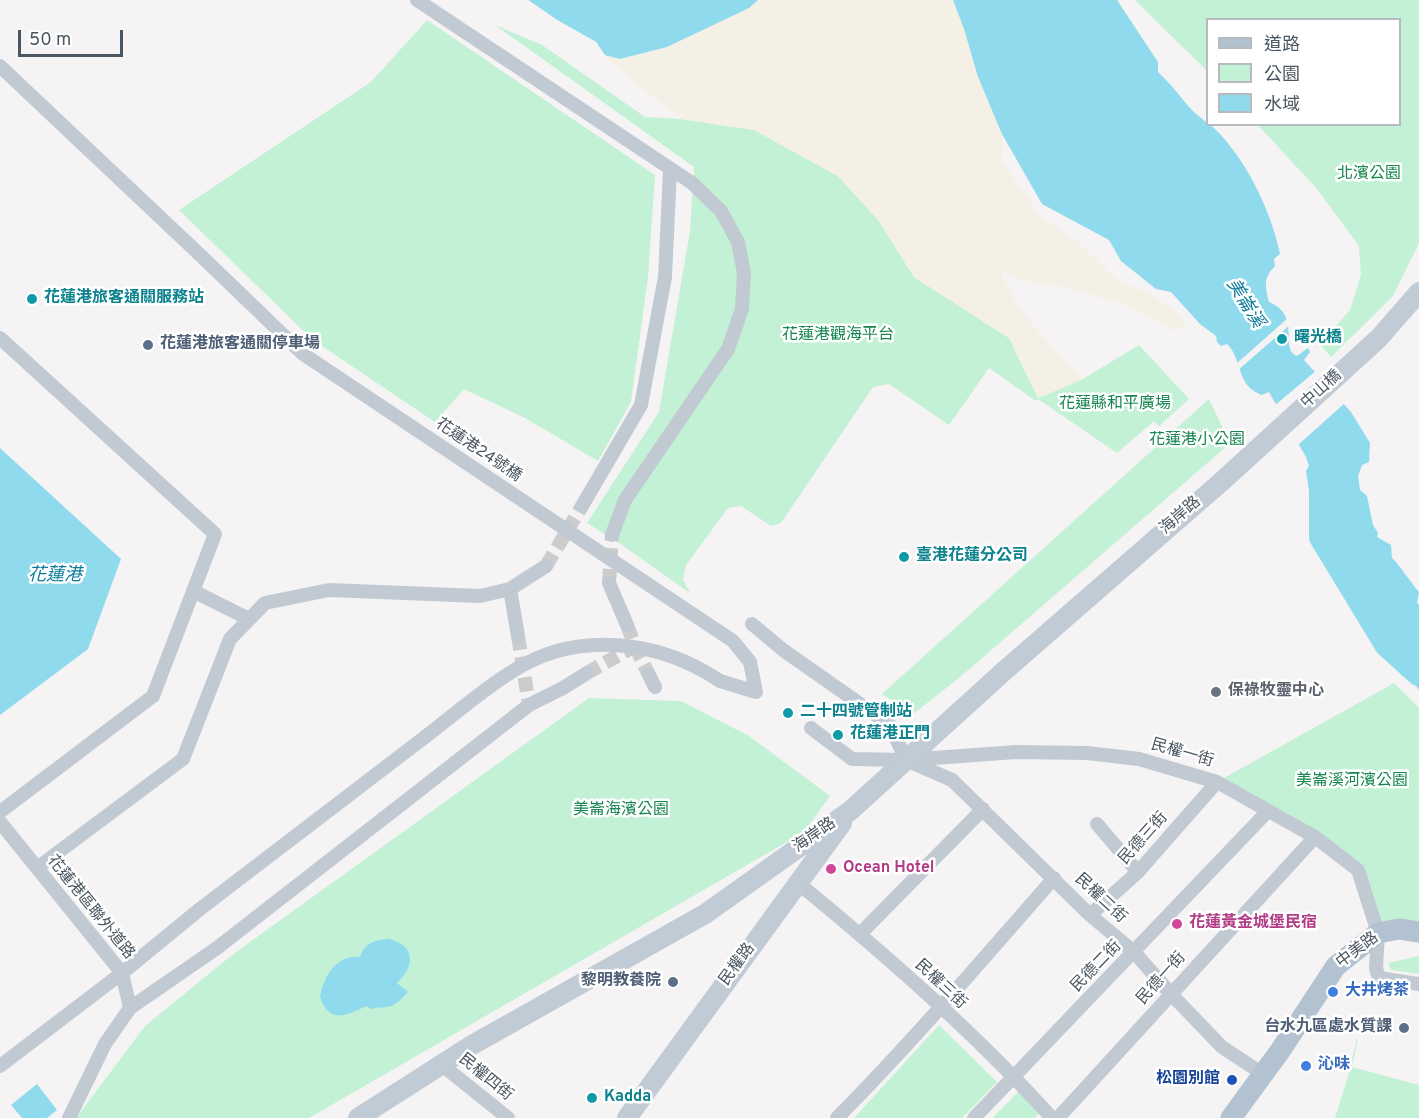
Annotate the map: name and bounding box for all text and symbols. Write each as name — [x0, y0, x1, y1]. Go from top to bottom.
scale bar — [21, 18, 126, 56]
legend — [1206, 18, 1401, 126]
text: 50 m — [29, 29, 71, 52]
text: 道路 — [1264, 34, 1300, 57]
text: 公園 — [1264, 64, 1300, 87]
text: 水域 — [1264, 94, 1300, 117]
park label: 北濱公園 — [1337, 165, 1401, 185]
water label: 美崙溪 — [1221, 275, 1267, 333]
place label: 花蓮港旅客通關服務站 — [44, 289, 204, 309]
marker: 花蓮港旅客通關服務站 — [25, 292, 39, 306]
park label: 花蓮港觀海平台 — [782, 326, 894, 346]
place label: 曙光橋 — [1294, 329, 1342, 349]
marker: 曙光橋 — [1275, 332, 1289, 346]
place label: 花蓮港旅客通關停車場 — [160, 335, 320, 355]
marker: 花蓮港旅客通關停車場 — [141, 338, 155, 352]
street label: 中山橋 — [1298, 367, 1346, 413]
park label: 花蓮縣和平廣場 — [1059, 395, 1171, 415]
street label: 花蓮港24號橋 — [431, 415, 525, 487]
park label: 花蓮港小公園 — [1149, 431, 1245, 451]
street label: 海岸路 — [1157, 493, 1205, 539]
place label: 臺港花蓮分公司 — [916, 547, 1028, 567]
marker: 臺港花蓮分公司 — [897, 550, 911, 564]
water label: 花蓮港 — [28, 565, 82, 587]
place label: 保祿牧靈中心 — [1228, 682, 1324, 702]
marker: 保祿牧靈中心 — [1209, 685, 1223, 699]
place label: 二十四號管制站 — [800, 703, 912, 723]
marker: 二十四號管制站 — [781, 706, 795, 720]
place label: 花蓮港正門 — [850, 725, 930, 745]
marker: 花蓮港正門 — [831, 728, 845, 742]
street label: 民權一街 — [1149, 736, 1215, 772]
park label: 美崙溪河濱公園 — [1296, 772, 1408, 792]
park label: 美崙海濱公園 — [573, 801, 669, 821]
street label: 民德三街 — [1115, 809, 1173, 869]
street label: 海岸路 — [790, 814, 840, 858]
street label: 花蓮港區聯外道路 — [42, 852, 138, 964]
place label: Ocean Hotel — [843, 859, 934, 879]
marker: Ocean Hotel — [824, 862, 838, 876]
street label: 民權二街 — [1070, 870, 1130, 928]
place label: 花蓮黃金城堡民宿 — [1189, 914, 1317, 934]
marker: 花蓮黃金城堡民宿 — [1170, 917, 1184, 931]
street label: 中美路 — [1333, 929, 1383, 973]
street label: 民德二街 — [1068, 937, 1126, 997]
street label: 民權路 — [716, 940, 760, 990]
street label: 民德一街 — [1133, 949, 1191, 1009]
street label: 民權三街 — [910, 956, 970, 1014]
place label: 黎明教養院 — [581, 972, 661, 992]
marker: 黎明教養院 — [666, 975, 680, 989]
place label: 大井烤茶 — [1345, 982, 1409, 1002]
marker: 大井烤茶 — [1326, 985, 1340, 999]
place label: 台水九區處水質課 — [1264, 1018, 1392, 1038]
marker: 台水九區處水質課 — [1397, 1021, 1411, 1035]
street label: 民權四街 — [454, 1050, 516, 1106]
place label: 沁味 — [1318, 1056, 1350, 1076]
marker: 沁味 — [1299, 1059, 1313, 1073]
place label: 松園別館 — [1156, 1070, 1220, 1090]
marker: 松園別館 — [1225, 1073, 1239, 1087]
place label: Kadda — [604, 1088, 651, 1108]
marker: Kadda — [585, 1091, 599, 1105]

